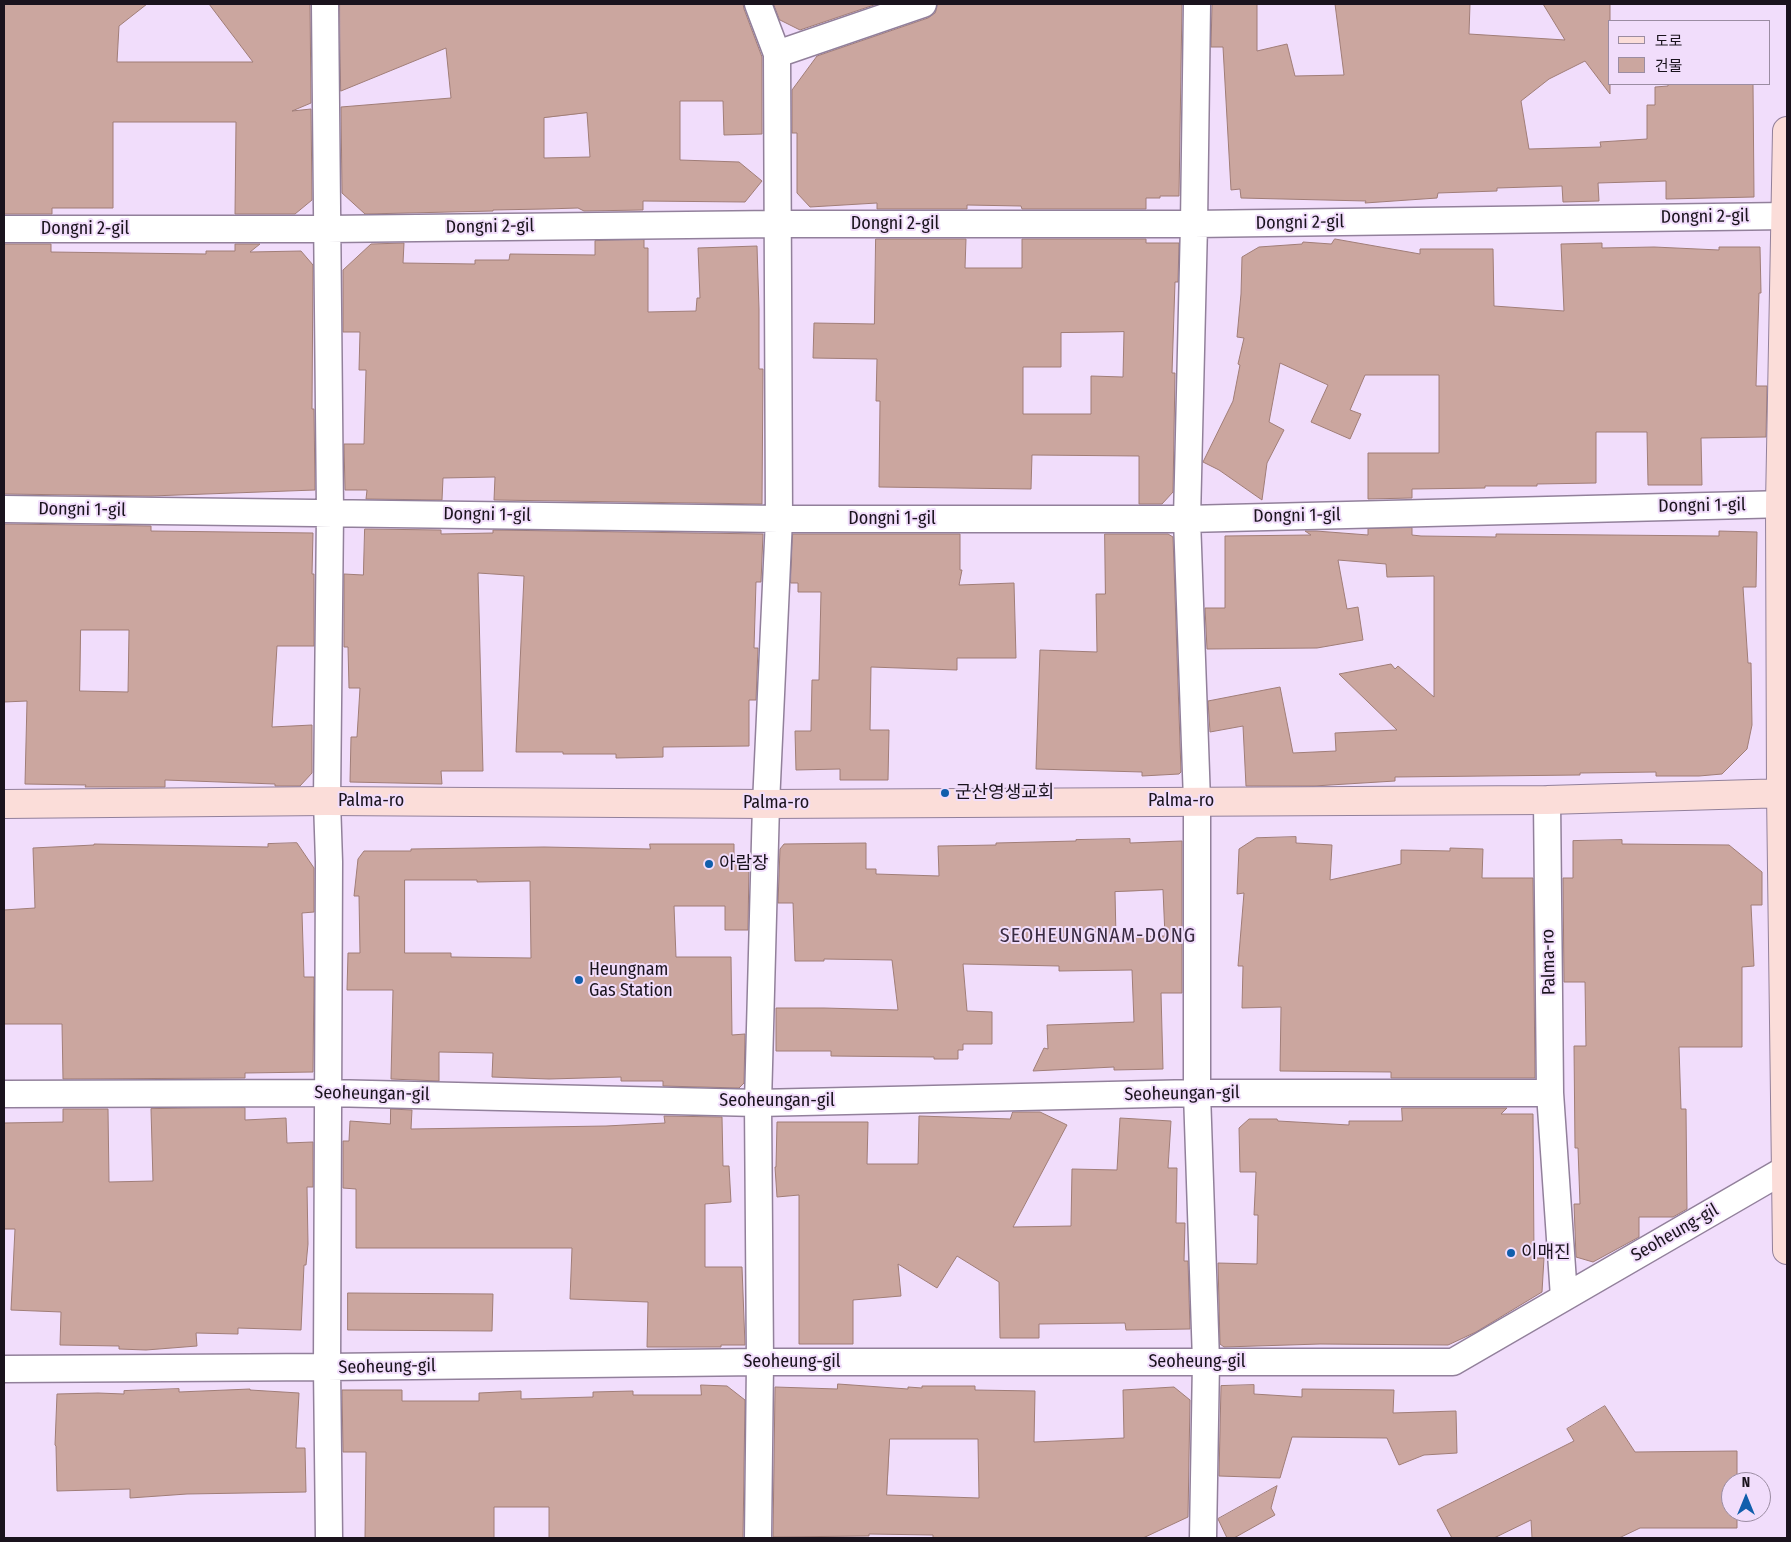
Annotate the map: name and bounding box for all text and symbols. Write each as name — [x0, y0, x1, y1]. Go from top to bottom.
legend — [1608, 20, 1771, 85]
text: 도로 — [1655, 32, 1683, 50]
text: 건물 — [1655, 57, 1683, 75]
street label: Dongni 2-gil — [1661, 205, 1749, 229]
street label: Dongni 2-gil — [1256, 211, 1344, 235]
street label: Dongni 2-gil — [851, 213, 939, 235]
street label: Dongni 2-gil — [446, 215, 534, 239]
street label: Dongni 2-gil — [41, 218, 129, 240]
street label: Dongni 1-gil — [1658, 494, 1746, 518]
street label: Dongni 1-gil — [38, 498, 126, 522]
street label: Dongni 1-gil — [443, 503, 531, 527]
street label: Dongni 1-gil — [1253, 504, 1341, 528]
street label: Dongni 1-gil — [848, 508, 936, 530]
place label: 군산영생교회 — [955, 782, 1054, 804]
marker: 군산영생교회 — [939, 787, 951, 799]
street label: Palma-ro — [338, 790, 404, 812]
street label: Palma-ro — [1148, 790, 1214, 812]
street label: Palma-ro — [743, 792, 809, 814]
place label: 아람장 — [719, 853, 769, 875]
marker: 아람장 — [703, 858, 715, 870]
district label: SEOHEUNGNAM-DONG — [998, 924, 1198, 948]
street label: Palma-ro — [1538, 929, 1560, 995]
place label: Heungnam Gas Station — [589, 959, 673, 1002]
marker: Heungnam Gas Station — [573, 974, 585, 986]
street label: Seoheungan-gil — [314, 1082, 430, 1106]
street label: Seoheungan-gil — [1124, 1082, 1240, 1106]
street label: Seoheungan-gil — [719, 1090, 835, 1112]
street label: Seoheung-gil — [1627, 1199, 1723, 1267]
place label: 이매진 — [1521, 1242, 1571, 1264]
marker: 이매진 — [1505, 1247, 1517, 1259]
street label: Seoheung-gil — [743, 1351, 841, 1373]
street label: Seoheung-gil — [1148, 1351, 1246, 1373]
street label: Seoheung-gil — [338, 1355, 436, 1379]
north arrow — [1721, 1472, 1771, 1522]
text: N — [1742, 1474, 1750, 1491]

